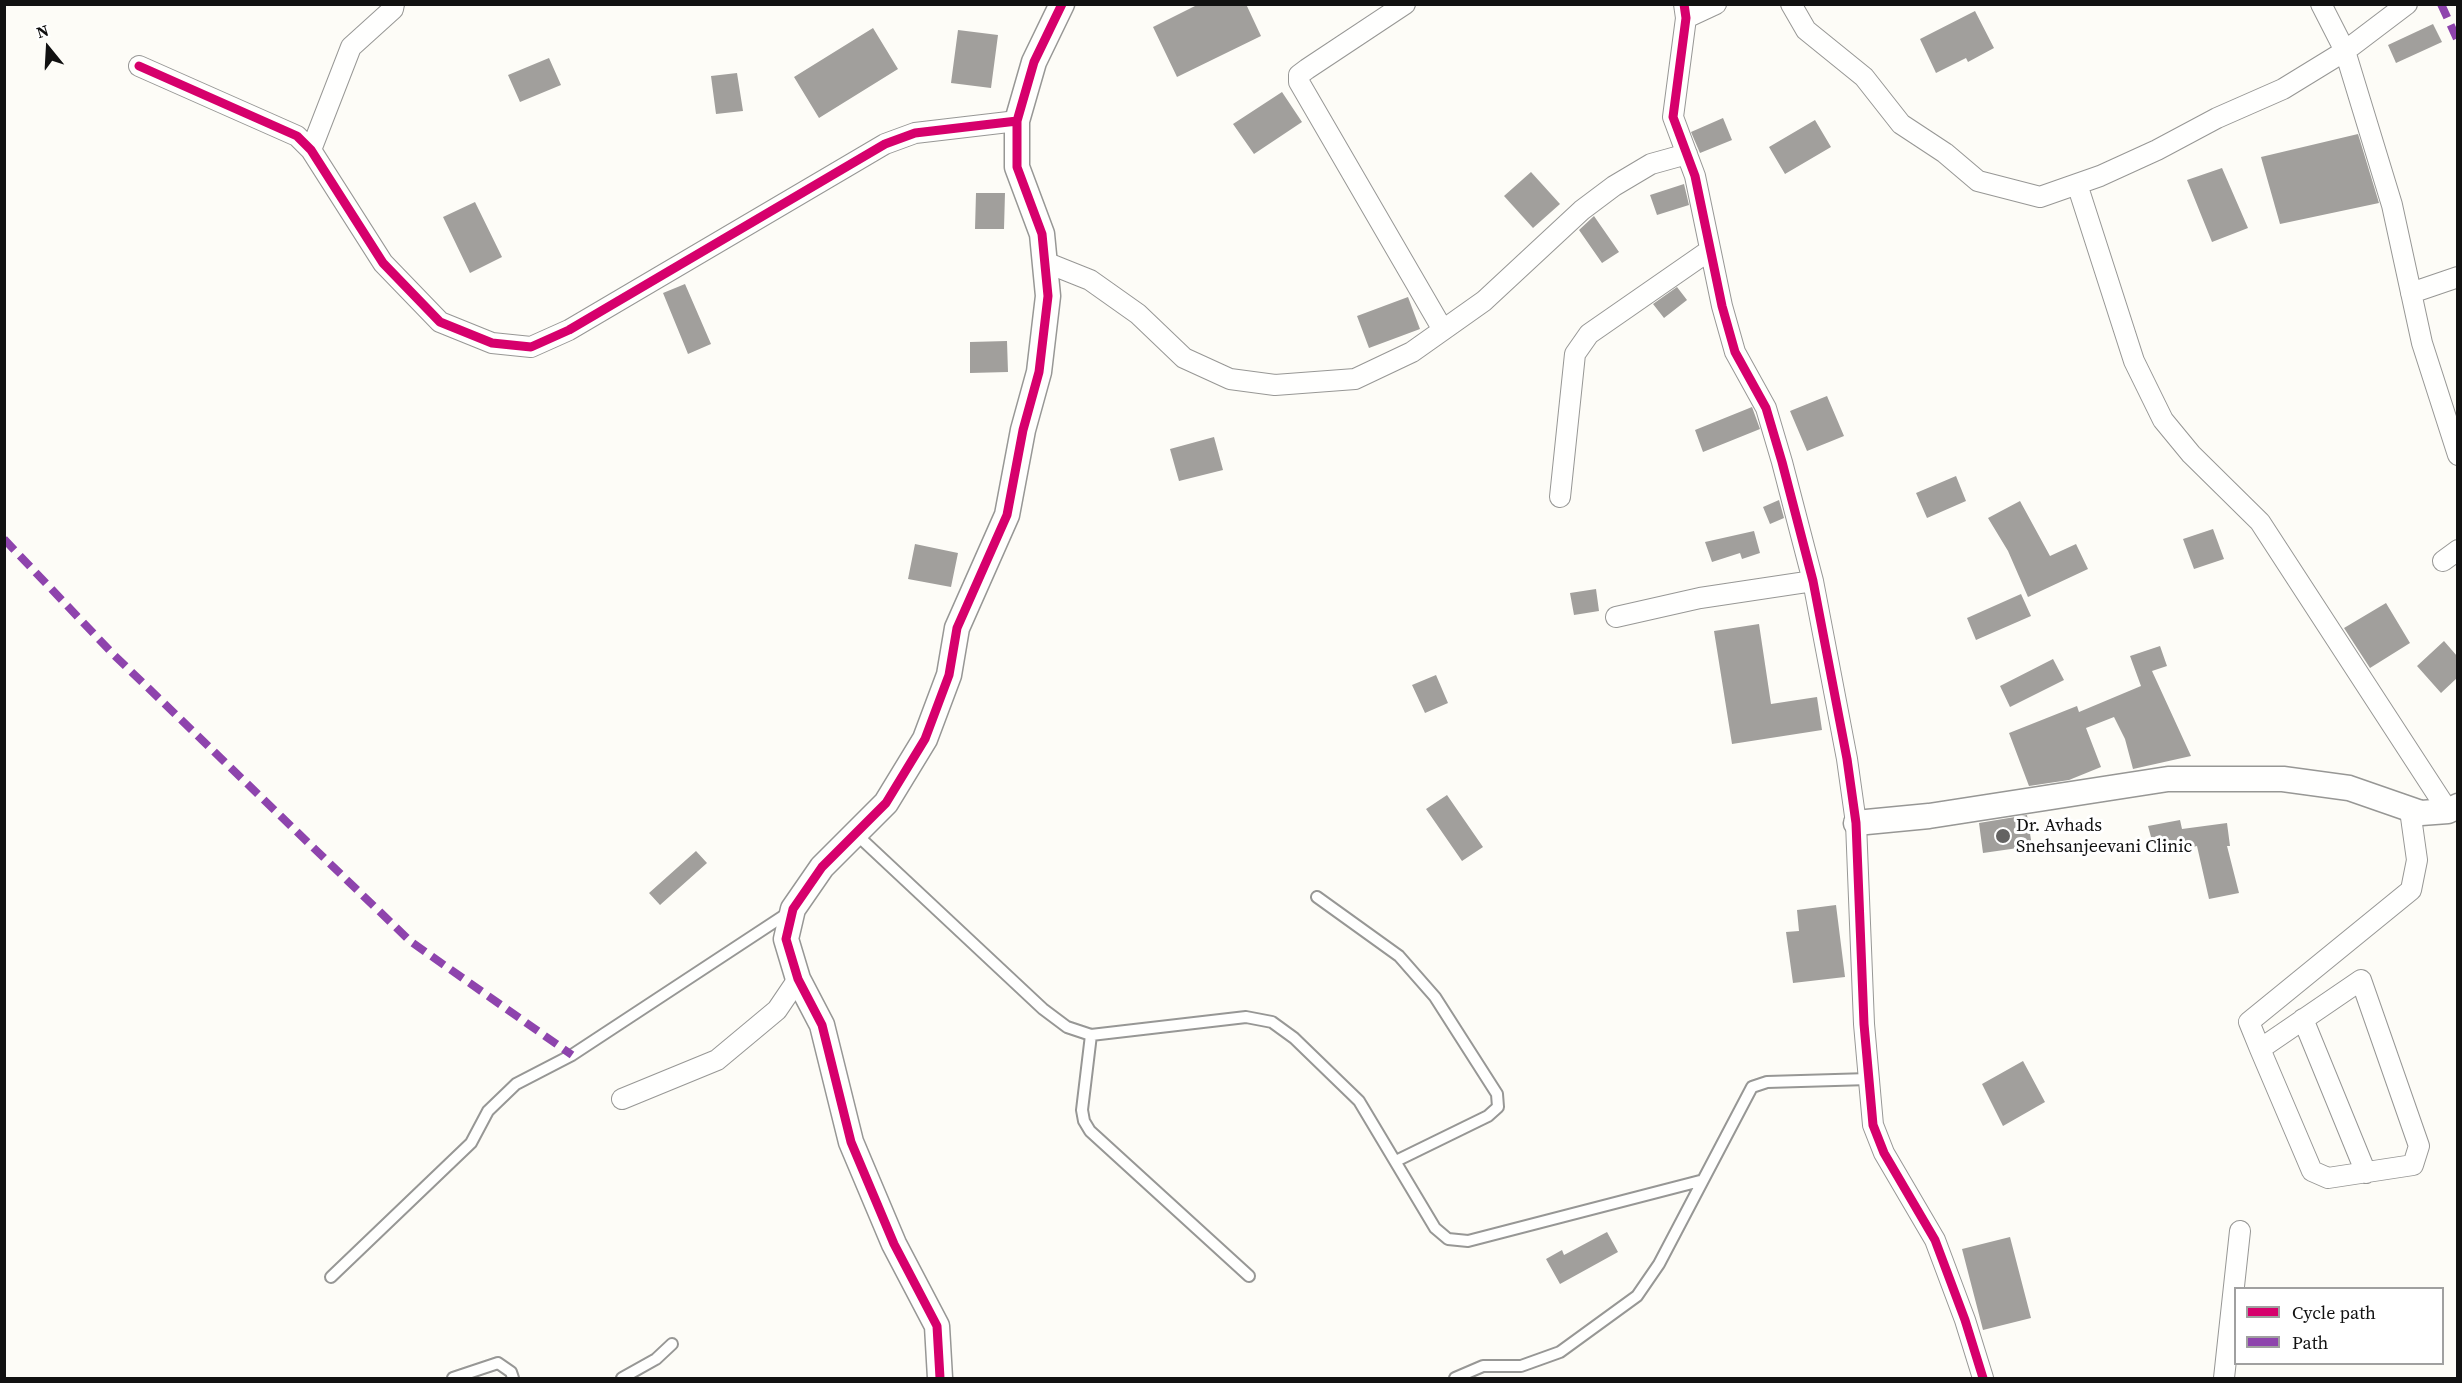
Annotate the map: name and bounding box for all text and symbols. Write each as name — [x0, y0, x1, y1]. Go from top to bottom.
north arrow — [18, 18, 78, 78]
text: N — [33, 19, 51, 43]
place label: Dr. Avhads Snehsanjeevani Clinic — [2016, 815, 2192, 858]
marker: Dr. Avhads Snehsanjeevani Clinic — [1994, 827, 2012, 845]
legend — [2234, 1287, 2444, 1365]
text: Cycle path — [2292, 1300, 2376, 1325]
text: Path — [2292, 1330, 2328, 1355]

